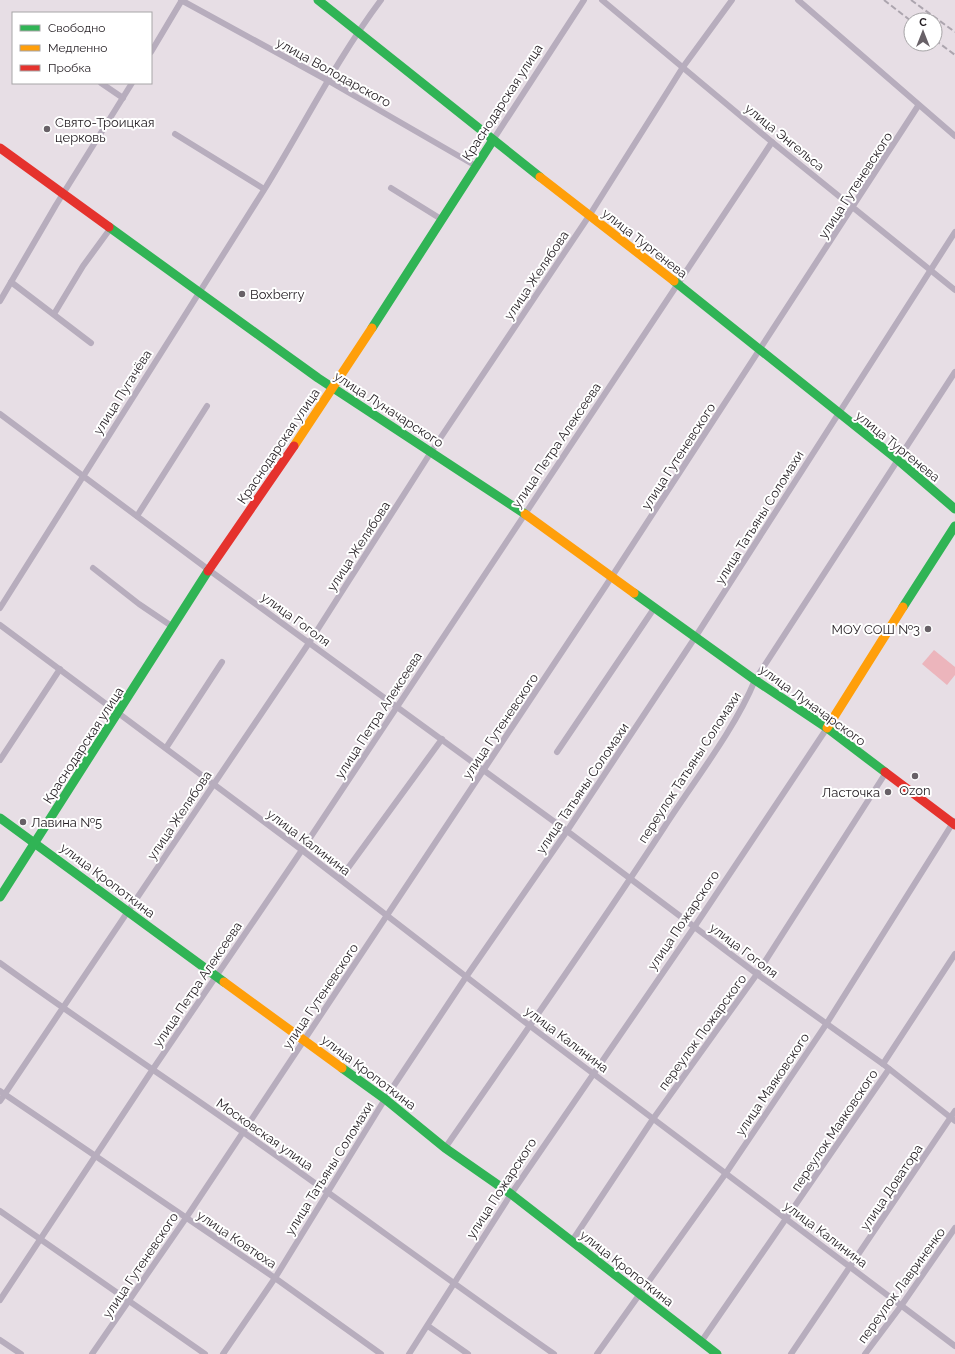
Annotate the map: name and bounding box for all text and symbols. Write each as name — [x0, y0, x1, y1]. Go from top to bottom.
legend — [12, 12, 152, 84]
north arrow — [903, 12, 943, 52]
text: С — [919, 16, 927, 29]
text: Свободно — [48, 21, 105, 35]
street label: улица Володарского — [274, 35, 394, 110]
text: Медленно — [48, 41, 107, 55]
street label: Краснодарская улица — [459, 41, 546, 163]
text: Пробка — [48, 61, 91, 75]
street label: улица Энгельса — [742, 101, 827, 174]
place label: Свято-Троицкая церковь — [55, 115, 155, 145]
marker: Свято-Троицкая церковь — [42, 124, 52, 134]
street label: улица Гутеневского — [815, 129, 896, 241]
street label: улица Тургенева — [599, 206, 690, 281]
street label: улица Желябова — [501, 228, 572, 323]
place label: Boxberry — [250, 287, 304, 302]
marker: Boxberry — [237, 289, 247, 299]
street label: улица Пугачёва — [90, 347, 155, 437]
street label: улица Луначарского — [331, 368, 446, 451]
street label: улица Петра Алексеева — [509, 380, 604, 511]
street label: Краснодарская улица — [234, 386, 323, 507]
street label: улица Гутеневского — [638, 400, 719, 512]
street label: улица Тургенева — [853, 408, 943, 485]
street label: улица Татьяны Соломахи — [712, 448, 807, 587]
street label: улица Желябова — [324, 499, 393, 594]
street label: улица Гоголя — [258, 589, 333, 649]
place label: МОУ СОШ №3 — [832, 622, 920, 637]
marker: МОУ СОШ №3 — [923, 624, 933, 634]
street label: улица Петра Алексеева — [332, 649, 425, 781]
street label: улица Луначарского — [757, 662, 869, 749]
street label: улица Гутеневского — [459, 670, 541, 782]
street label: Краснодарская улица — [40, 684, 127, 806]
street label: переулок Татьяны Соломахи — [635, 689, 744, 846]
street label: улица Татьяны Соломахи — [533, 720, 632, 857]
street label: улица Желябова — [144, 768, 215, 863]
marker: Ozon — [910, 771, 920, 781]
place label: Ozon — [899, 783, 931, 798]
place label: Ласточка — [822, 785, 880, 800]
marker: Ласточка — [883, 787, 893, 797]
street label: улица Калинина — [264, 806, 353, 879]
place label: Лавина №5 — [31, 815, 102, 830]
marker: Лавина №5 — [18, 817, 28, 827]
street label: улица Кропоткина — [57, 840, 158, 921]
street label: улица Пожарского — [645, 867, 722, 973]
street label: улица Петра Алексеева — [150, 919, 245, 1050]
street label: улица Гоголя — [707, 920, 781, 981]
street label: улица Гутеневского — [279, 940, 361, 1052]
street label: переулок Пожарского — [655, 971, 750, 1093]
street label: улица Калинина — [522, 1003, 611, 1076]
street label: улица Маяковского — [732, 1030, 813, 1138]
street label: улица Кропоткина — [318, 1032, 419, 1113]
street label: переулок Маяковского — [788, 1066, 881, 1194]
street label: Московская улица — [213, 1095, 316, 1173]
street label: улица Татьяны Соломахи — [282, 1099, 377, 1238]
street label: улица Пожарского — [463, 1135, 540, 1241]
street label: улица Доватора — [857, 1141, 926, 1233]
street label: улица Калинина — [781, 1198, 870, 1271]
street label: улица Ковтюха — [194, 1207, 279, 1271]
street label: улица Гутеневского — [99, 1209, 181, 1321]
street label: переулок Лавриненко — [855, 1224, 948, 1346]
street label: улица Кропоткина — [577, 1227, 676, 1310]

